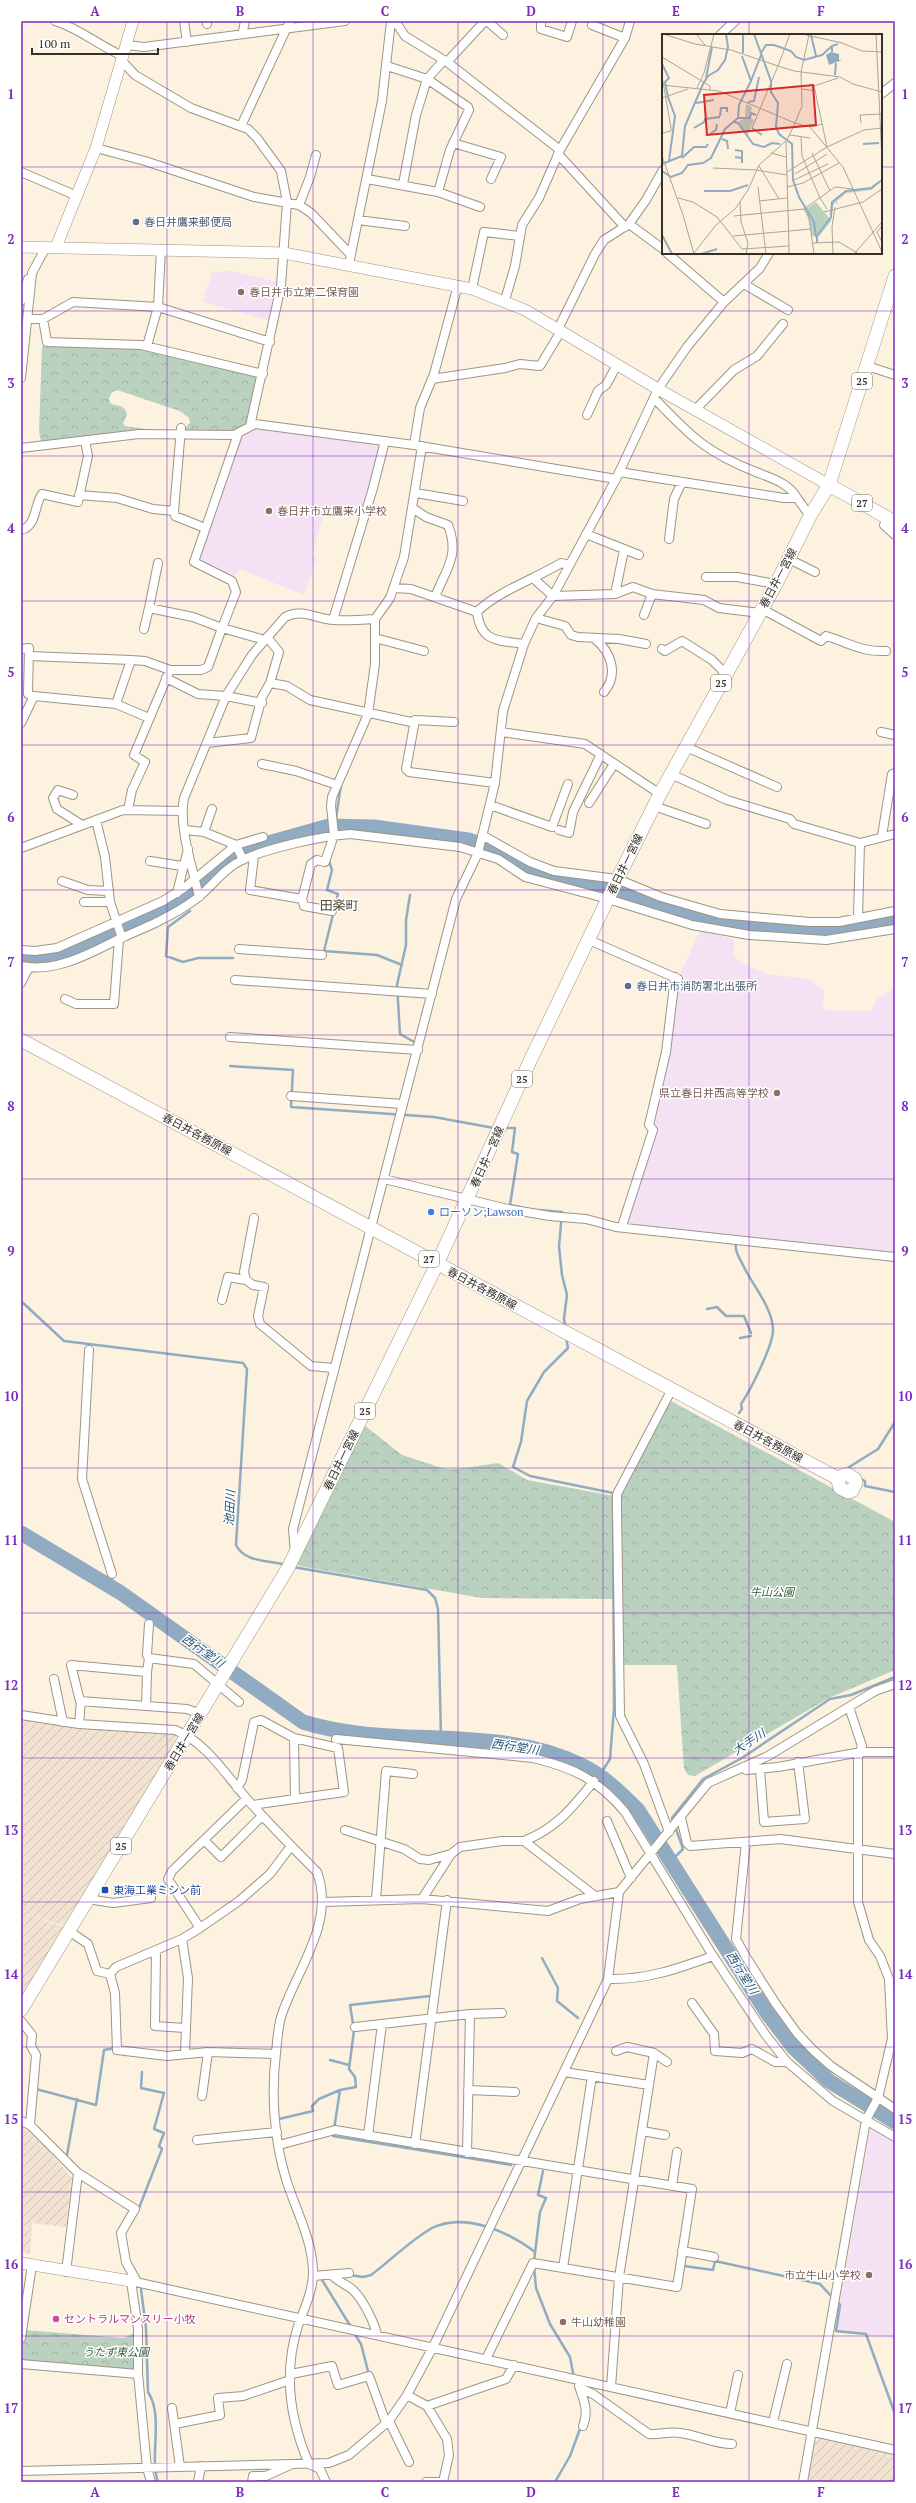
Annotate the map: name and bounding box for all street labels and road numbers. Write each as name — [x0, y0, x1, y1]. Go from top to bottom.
road number: 25 — [852, 373, 872, 389]
road number: 27 — [852, 495, 872, 511]
street label: 春日井一宮線 — [756, 546, 800, 610]
road number: 25 — [711, 675, 731, 691]
street label: 春日井一宮線 — [604, 831, 646, 897]
road number: 25 — [512, 1071, 532, 1087]
street label: 春日井各務原線 — [160, 1110, 234, 1158]
street label: 春日井一宮線 — [467, 1124, 507, 1190]
road number: 27 — [419, 1251, 439, 1267]
street label: 春日井各務原線 — [445, 1264, 519, 1312]
road number: 25 — [355, 1403, 375, 1419]
street label: 春日井各務原線 — [731, 1417, 805, 1465]
street label: 春日井一宮線 — [320, 1427, 362, 1493]
street label: 春日井一宮線 — [161, 1710, 207, 1774]
road number: 25 — [111, 1838, 131, 1854]

